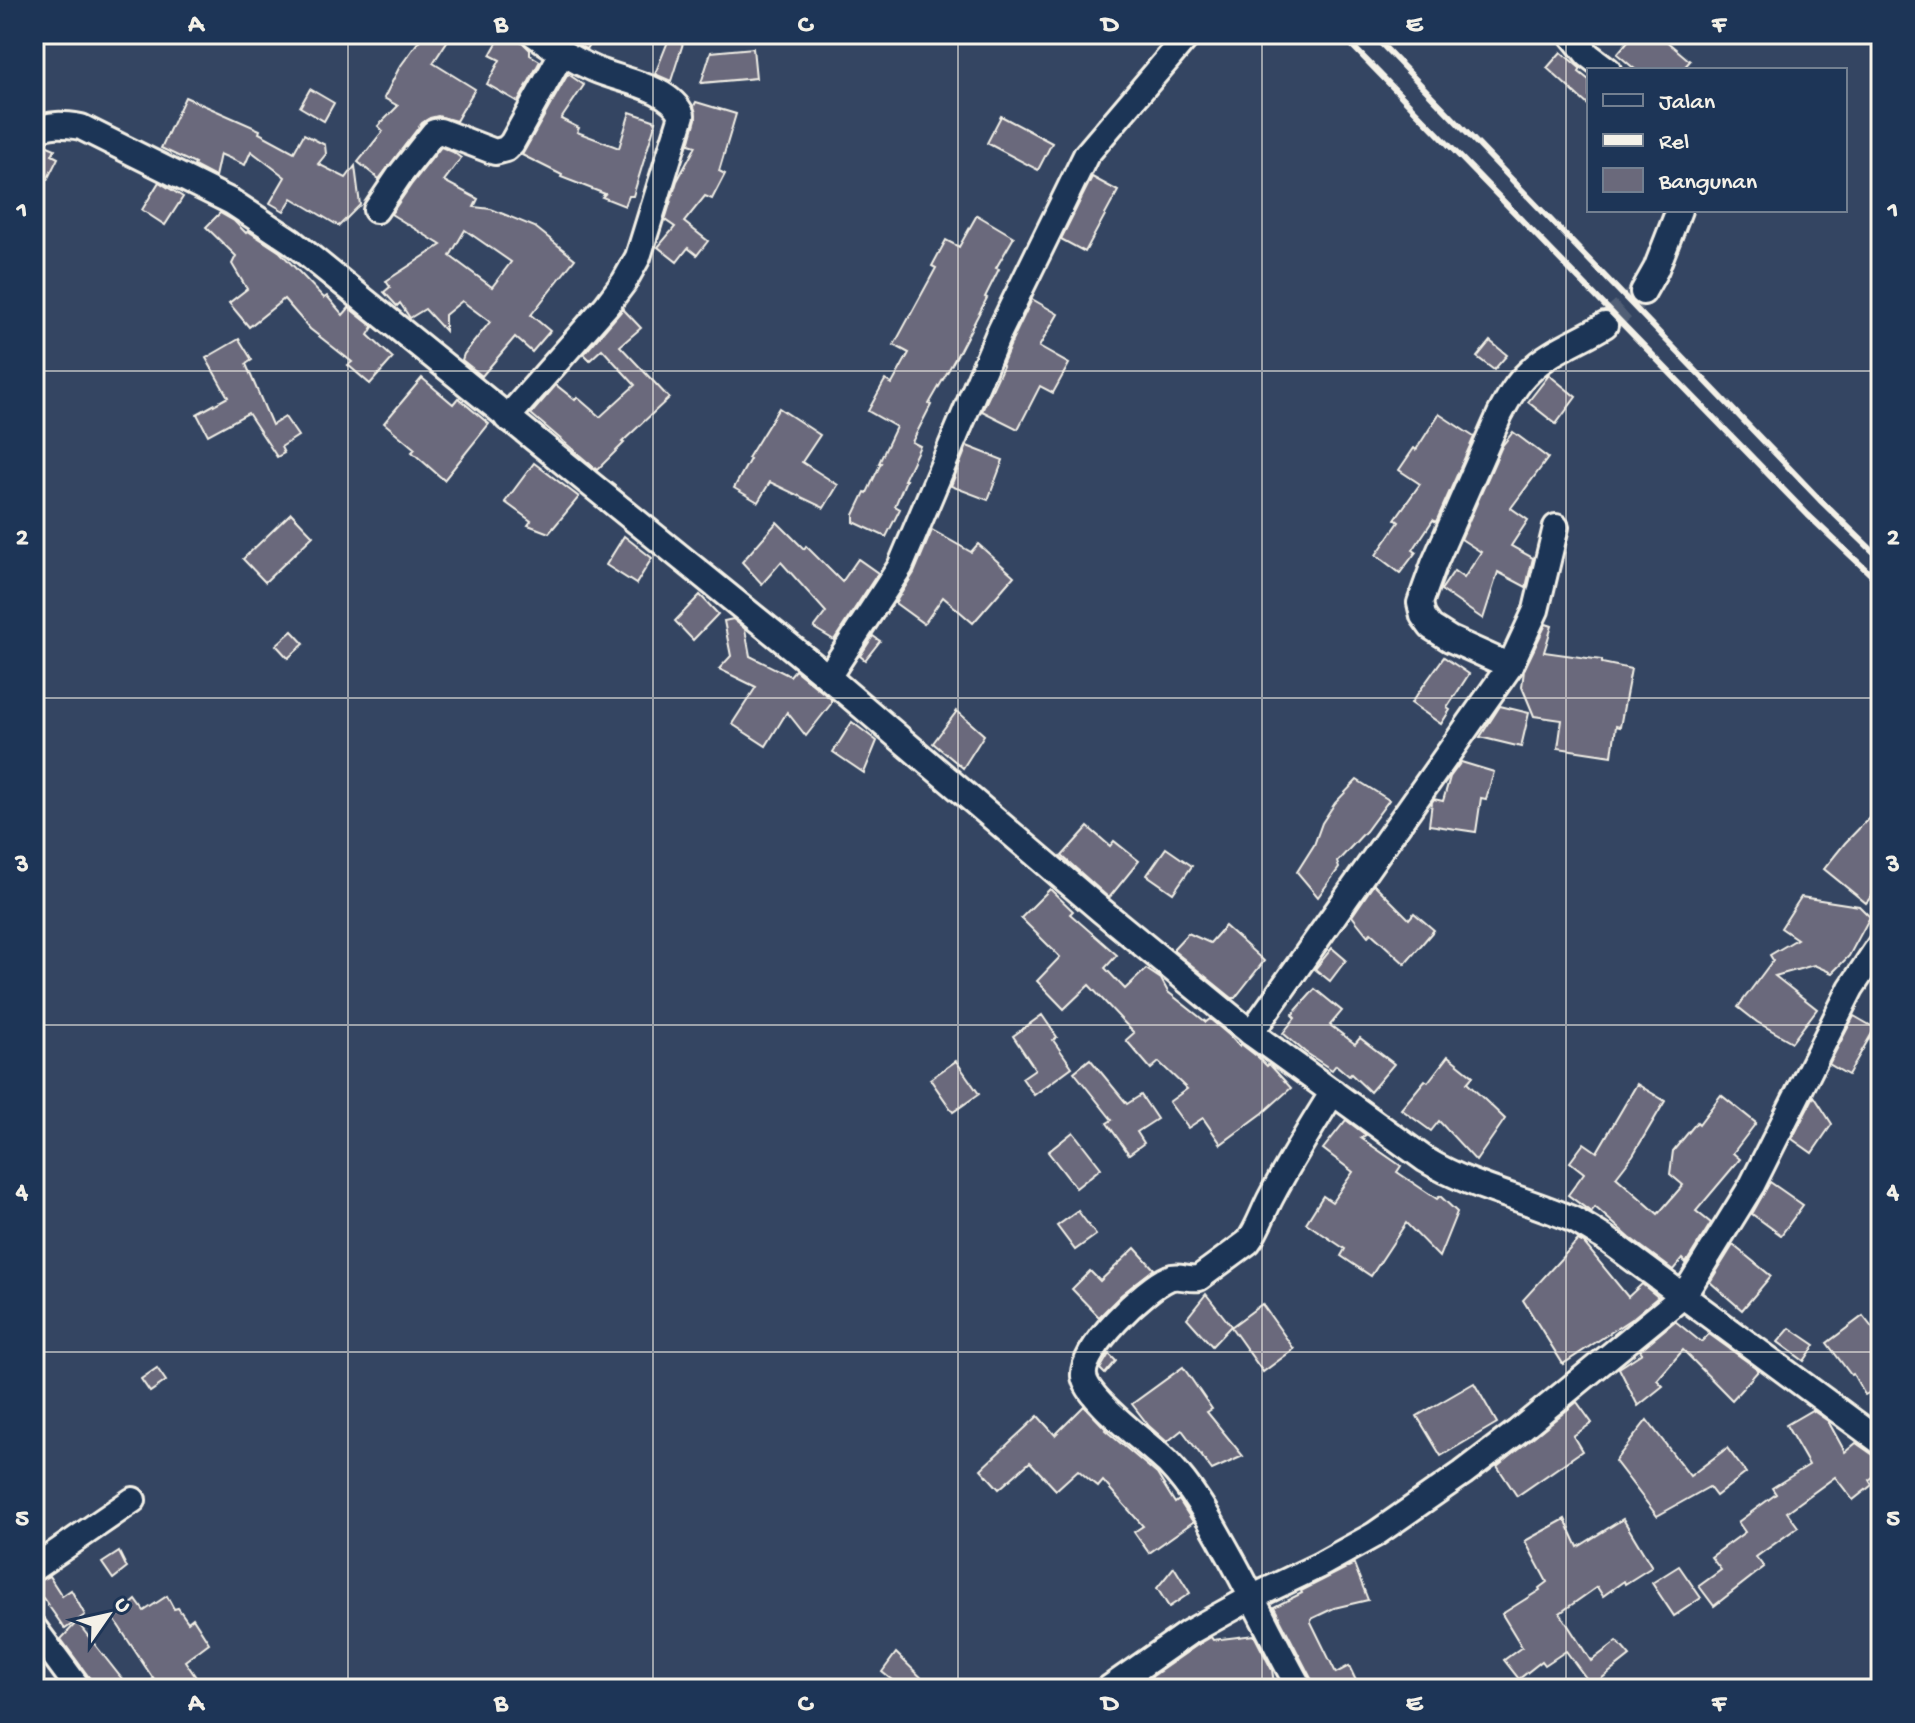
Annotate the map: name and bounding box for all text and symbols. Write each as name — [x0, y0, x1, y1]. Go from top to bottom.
text: A — [187, 11, 205, 42]
text: B — [493, 11, 509, 42]
text: C — [798, 11, 815, 42]
text: D — [1100, 11, 1120, 42]
text: E — [1406, 11, 1424, 42]
text: F — [1711, 11, 1727, 42]
legend — [1587, 68, 1847, 212]
text: Jalan — [1659, 89, 1716, 118]
text: Rel — [1659, 129, 1689, 158]
text: Bangunan — [1658, 169, 1758, 198]
text: 1 — [16, 197, 27, 228]
text: 1 — [1887, 197, 1898, 228]
text: 2 — [16, 524, 29, 555]
text: 2 — [1887, 524, 1900, 555]
text: 3 — [14, 851, 29, 882]
text: 3 — [1885, 851, 1900, 882]
text: 4 — [15, 1178, 29, 1209]
text: 4 — [1886, 1178, 1900, 1209]
text: 5 — [15, 1505, 29, 1536]
text: 5 — [1886, 1505, 1900, 1536]
north arrow — [68, 1575, 148, 1655]
text: U — [107, 1594, 136, 1619]
text: A — [187, 1690, 205, 1721]
text: B — [493, 1690, 509, 1721]
text: C — [798, 1690, 815, 1721]
text: D — [1100, 1690, 1120, 1721]
text: E — [1406, 1690, 1424, 1721]
text: F — [1711, 1690, 1727, 1721]

